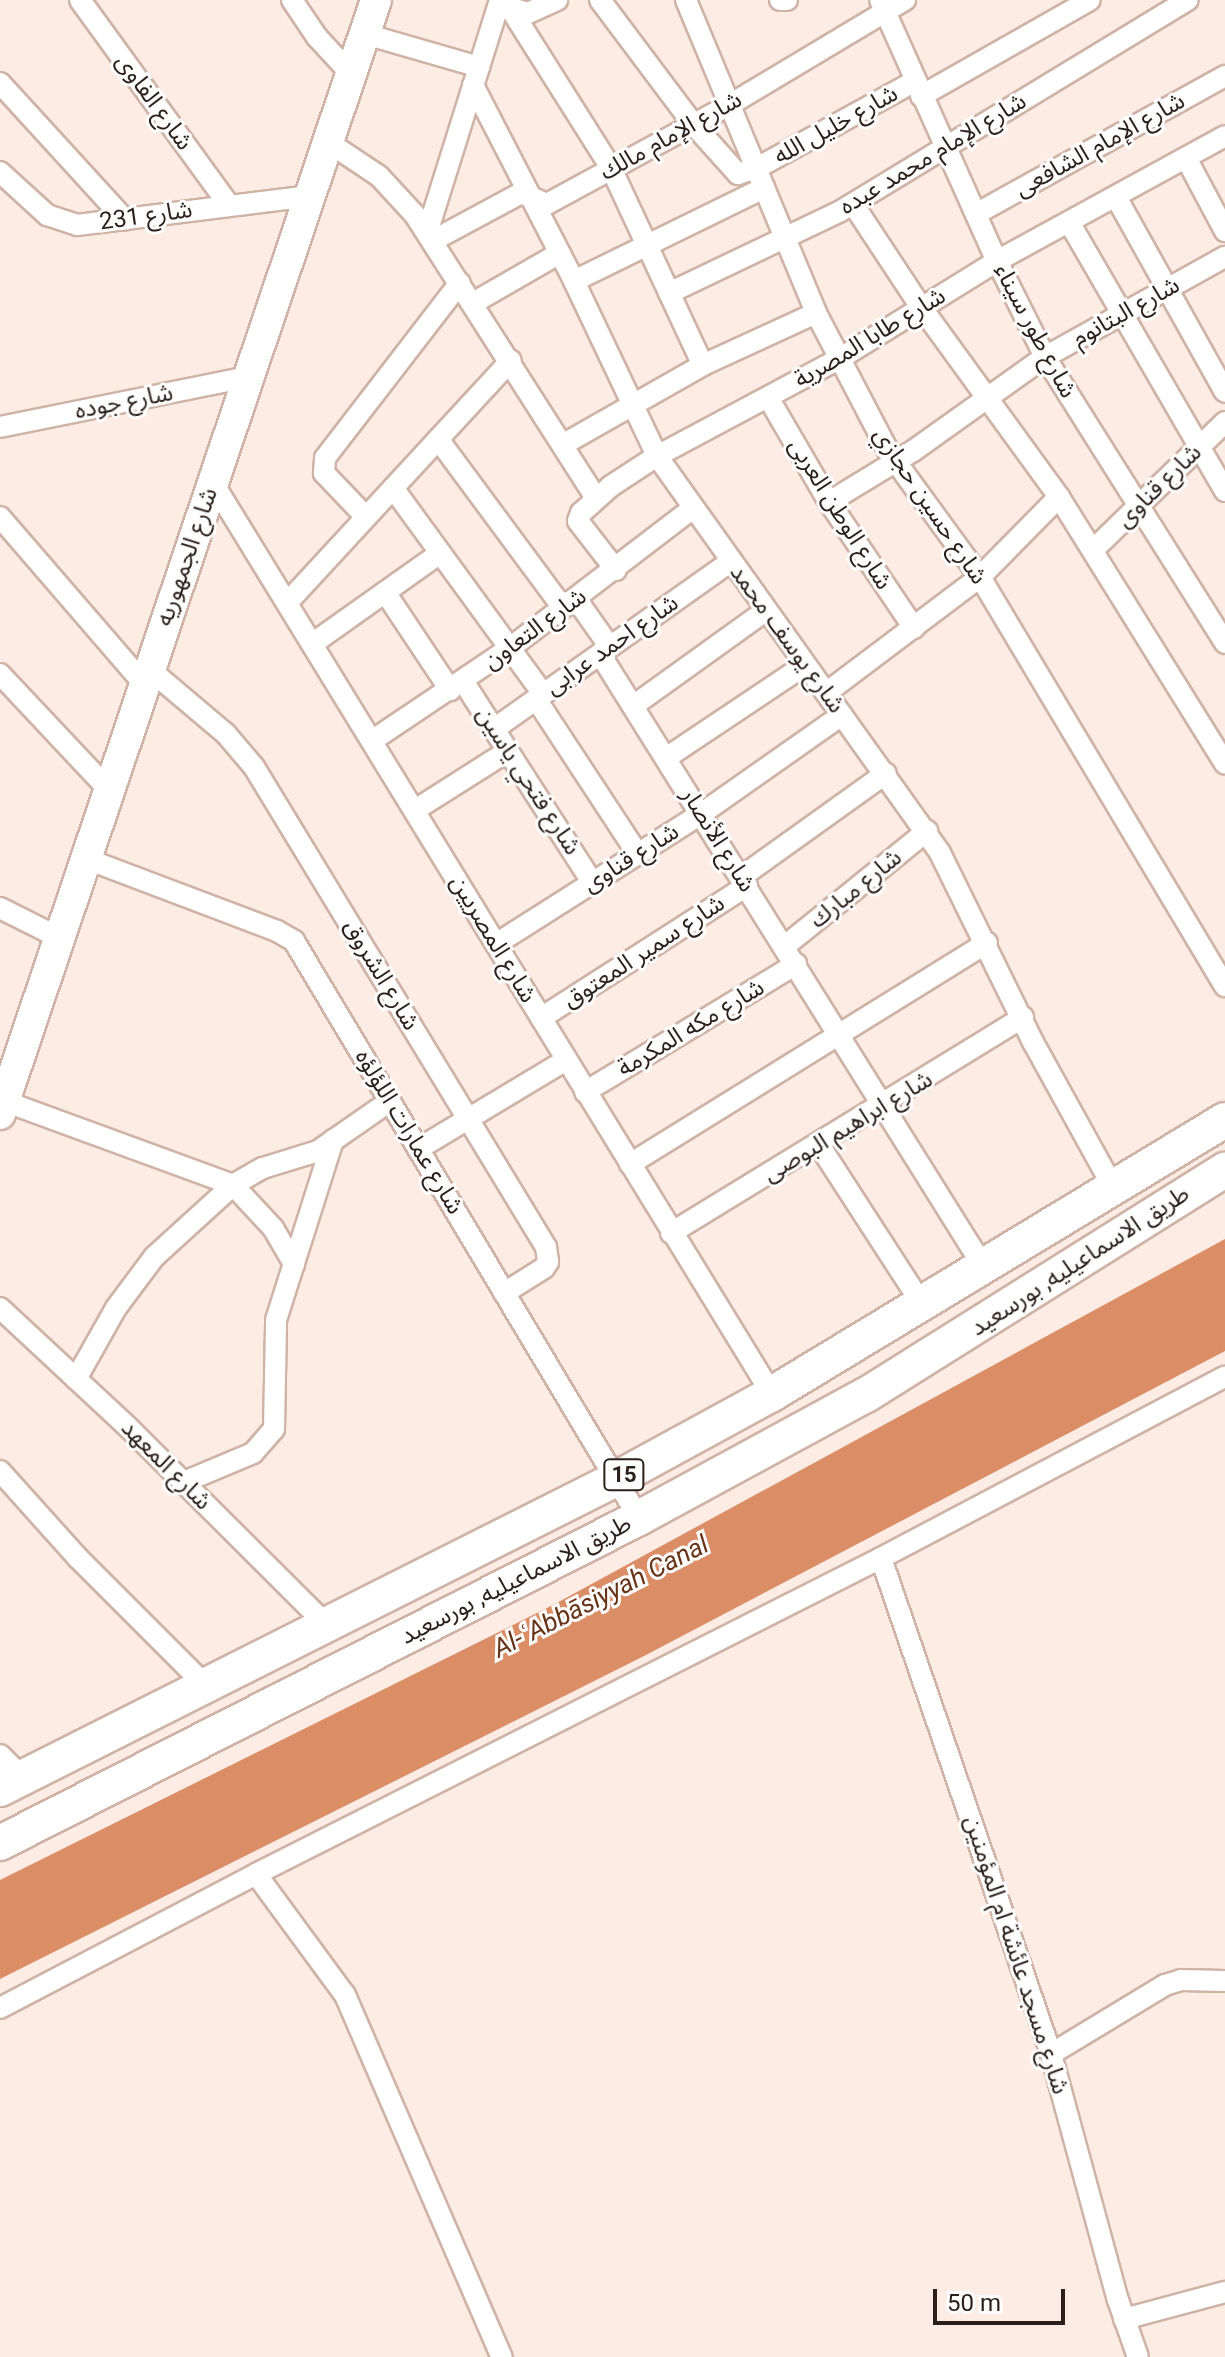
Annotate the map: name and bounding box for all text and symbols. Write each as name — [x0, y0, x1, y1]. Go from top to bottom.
street label: شارع الفاوى — [109, 48, 199, 156]
street label: شارع خليل الله — [769, 79, 903, 171]
street label: شارع الإمام مالك — [595, 85, 747, 187]
street label: شارع الإمام الشافعى — [1010, 86, 1190, 204]
street label: شارع الإمام محمد عبده — [834, 87, 1032, 221]
street label: شارع 231 — [98, 195, 194, 237]
street label: شارع طور سيناء — [988, 259, 1082, 403]
street label: شارع البتانوم — [1067, 271, 1185, 353]
street label: شارع طابا المصرية — [789, 281, 951, 395]
street label: شارع جوده — [72, 378, 176, 426]
street label: شارع حسين حجازي — [867, 422, 993, 590]
street label: شارع الوطن العربى — [782, 433, 898, 595]
street label: شارع قناوى — [1110, 438, 1208, 534]
street label: شارع الجمهوريه — [150, 484, 224, 630]
street label: شارع يوسف محمد — [723, 559, 851, 719]
street label: شارع التعاون — [478, 582, 592, 676]
street label: شارع احمد عرابى — [540, 588, 684, 702]
street label: شارع فتحي ياسين — [469, 702, 587, 860]
street label: شارع الأنصار — [675, 783, 761, 897]
street label: شارع قناوى — [578, 817, 684, 899]
street label: شارع مبارك — [804, 843, 908, 935]
street label: شارع المصريين — [444, 870, 542, 1008]
street label: شارع سمير المعتوق — [558, 889, 730, 1015]
street label: شارع الشروق — [337, 914, 425, 1036]
street label: شارع مكه المكرمة — [612, 973, 770, 1083]
street label: شارع عمارات اللؤلؤه — [348, 1044, 470, 1220]
street label: شارع ابراهيم البوصى — [758, 1065, 938, 1189]
street label: طريق الاسماعيليه, بورسعيد — [965, 1179, 1195, 1343]
street label: شارع المعهد — [115, 1414, 217, 1516]
road number: 15 — [602, 1457, 646, 1493]
street label: طريق الاسماعيليه, بورسعيد — [396, 1509, 636, 1651]
water label: Al-ʿAbbāsiyyah Canal — [488, 1529, 714, 1665]
street label: شارع مسجد عائشة ام المؤمنين — [957, 1812, 1075, 2098]
scale bar — [937, 2273, 1069, 2323]
text: 50 m — [947, 2289, 1001, 2317]

